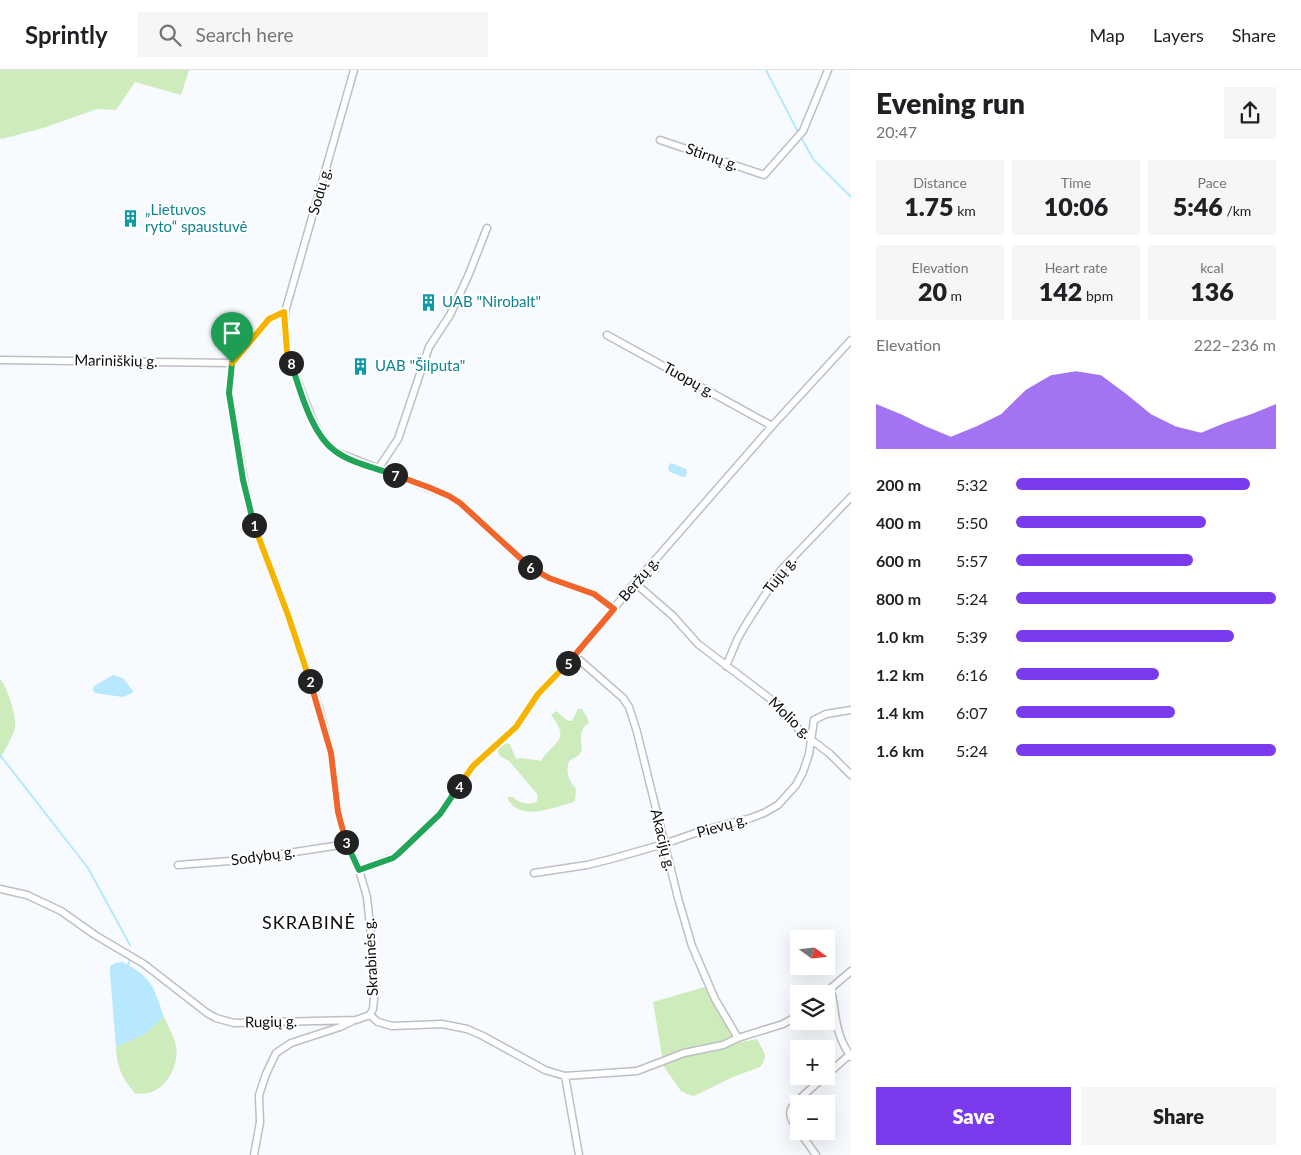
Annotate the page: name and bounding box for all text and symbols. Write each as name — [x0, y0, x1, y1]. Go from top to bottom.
search box — [138, 12, 488, 57]
text: Sprintly — [25, 20, 108, 49]
icon: search — [156, 21, 184, 49]
text: Search here — [196, 23, 294, 46]
text: Map — [1089, 24, 1125, 46]
text: Layers — [1153, 24, 1204, 46]
text: Share — [1232, 24, 1276, 46]
text: Evening run — [876, 86, 1025, 120]
button: share — [1224, 87, 1276, 139]
text: 20:47 — [876, 122, 917, 141]
street label: Stirnų g. — [684, 139, 741, 173]
street label: Sodų g. — [304, 165, 334, 217]
text: Distance — [913, 174, 967, 191]
text: Time — [1061, 174, 1091, 191]
text: Pace — [1197, 174, 1227, 191]
text: 1.75 — [904, 191, 954, 221]
text: 10:06 — [1044, 191, 1108, 221]
text: 5:46 — [1173, 191, 1223, 221]
place label: „Lietuvos ryto“ spaustuvė — [145, 200, 247, 235]
text: km — [954, 202, 976, 219]
text: /km — [1223, 202, 1251, 219]
building icon: „Lietuvos ryto“ spaustuvė — [121, 209, 141, 229]
text: Elevation — [912, 259, 968, 276]
text: Heart rate — [1045, 259, 1107, 276]
text: kcal — [1200, 259, 1224, 276]
text: 20 — [918, 276, 947, 306]
text: 142 — [1039, 276, 1082, 306]
text: 136 — [1190, 276, 1234, 306]
text: m — [947, 287, 962, 304]
text: bpm — [1082, 287, 1113, 304]
building icon: UAB "Nirobalt" — [418, 292, 438, 312]
place label: UAB "Nirobalt" — [442, 292, 541, 310]
pin — [211, 312, 253, 363]
icon: arrive — [218, 319, 246, 347]
text: Elevation — [876, 335, 941, 354]
text: 222–236 m — [1194, 335, 1276, 354]
street label: Mariniškių g. — [74, 350, 158, 370]
pin: 8 — [278, 350, 304, 376]
text: 8 — [287, 355, 296, 372]
building icon: UAB "Šilputa" — [351, 356, 371, 376]
place label: UAB "Šilputa" — [375, 356, 465, 374]
street label: Tuopų g. — [661, 358, 718, 401]
pin: 7 — [382, 462, 408, 488]
text: 7 — [391, 467, 400, 484]
text: 200 m — [876, 475, 921, 494]
text: 5:32 — [956, 475, 988, 494]
pin: 1 — [242, 512, 266, 538]
text: 400 m — [876, 513, 921, 532]
text: 5:50 — [956, 513, 988, 532]
text: 1 — [250, 517, 259, 534]
text: 600 m — [876, 551, 921, 570]
text: 5:57 — [956, 551, 988, 570]
street label: Beržų g. — [614, 552, 662, 605]
street label: Tujų g. — [759, 552, 799, 597]
pin: 6 — [518, 554, 542, 580]
text: 6 — [526, 559, 535, 576]
text: 800 m — [876, 589, 921, 608]
text: 5:24 — [956, 589, 988, 608]
text: 1.0 km — [876, 627, 924, 646]
text: 5:39 — [956, 627, 988, 646]
pin: 5 — [556, 650, 580, 676]
text: 5 — [564, 655, 573, 672]
text: 1.2 km — [876, 665, 924, 684]
text: 6:16 — [956, 665, 988, 684]
pin: 2 — [298, 668, 322, 694]
text: 2 — [306, 673, 315, 690]
street label: Molio g. — [765, 692, 816, 742]
text: 1.4 km — [876, 703, 924, 722]
text: 6:07 — [956, 703, 988, 722]
text: 1.6 km — [876, 741, 924, 760]
text: 5:24 — [956, 741, 988, 760]
pin: 4 — [446, 774, 472, 798]
text: 4 — [455, 778, 464, 795]
street label: Akacijų g. — [648, 807, 680, 873]
street label: Pievų g. — [694, 809, 749, 841]
pin: 3 — [334, 830, 358, 854]
text: 3 — [342, 834, 351, 851]
street label: Sodybų g. — [230, 842, 296, 868]
district label: SKRABINĖ — [262, 911, 356, 933]
street label: Skrabinės g. — [359, 917, 381, 997]
north arrow — [790, 930, 835, 975]
map controls — [790, 930, 835, 1140]
button: layers — [790, 985, 835, 1030]
street label: Rugių g. — [245, 1012, 297, 1030]
button: + — [790, 1040, 835, 1085]
button: Save — [876, 1087, 1071, 1145]
button: Share — [1081, 1087, 1276, 1145]
button: − — [790, 1095, 835, 1140]

